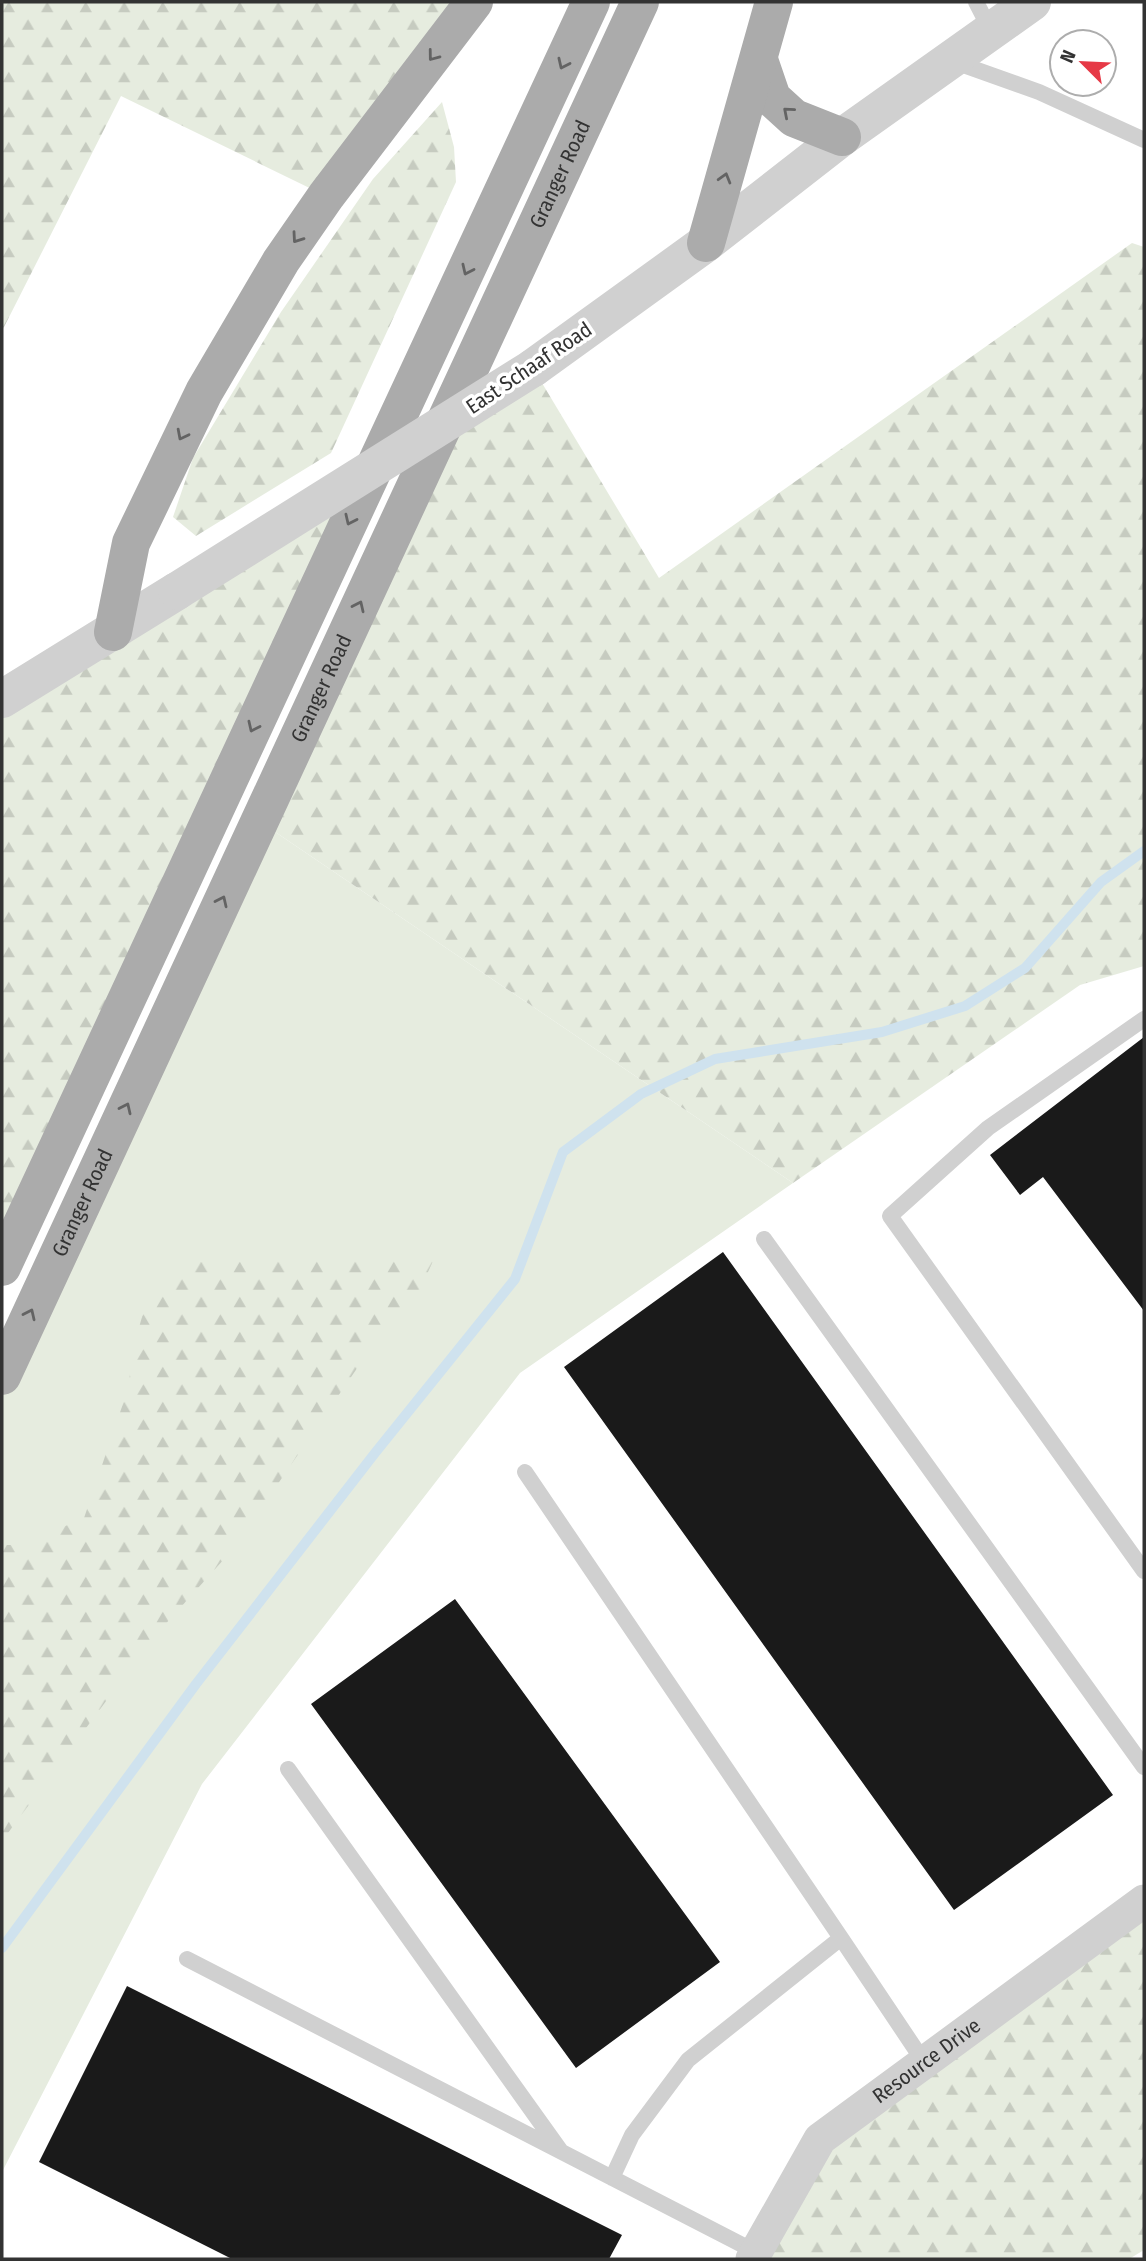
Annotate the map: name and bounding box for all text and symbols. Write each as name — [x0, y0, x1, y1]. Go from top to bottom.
north arrow — [1048, 28, 1118, 98]
text: N — [1055, 46, 1081, 66]
one-way arrow — [429, 48, 441, 61]
one-way arrow — [557, 56, 571, 69]
one-way arrow — [783, 108, 796, 120]
street label: Granger Road — [524, 116, 596, 232]
one-way arrow — [716, 172, 731, 184]
one-way arrow — [293, 230, 305, 243]
one-way arrow — [461, 263, 475, 275]
street label: East Schaaf Road — [461, 316, 597, 420]
one-way arrow — [177, 428, 191, 440]
one-way arrow — [344, 513, 358, 526]
one-way arrow — [351, 601, 365, 613]
street label: Granger Road — [285, 630, 357, 747]
one-way arrow — [248, 719, 262, 732]
one-way arrow — [214, 896, 228, 908]
one-way arrow — [118, 1102, 132, 1115]
street label: Granger Road — [46, 1145, 119, 1261]
one-way arrow — [22, 1309, 36, 1321]
street label: Resource Drive — [867, 2013, 986, 2109]

